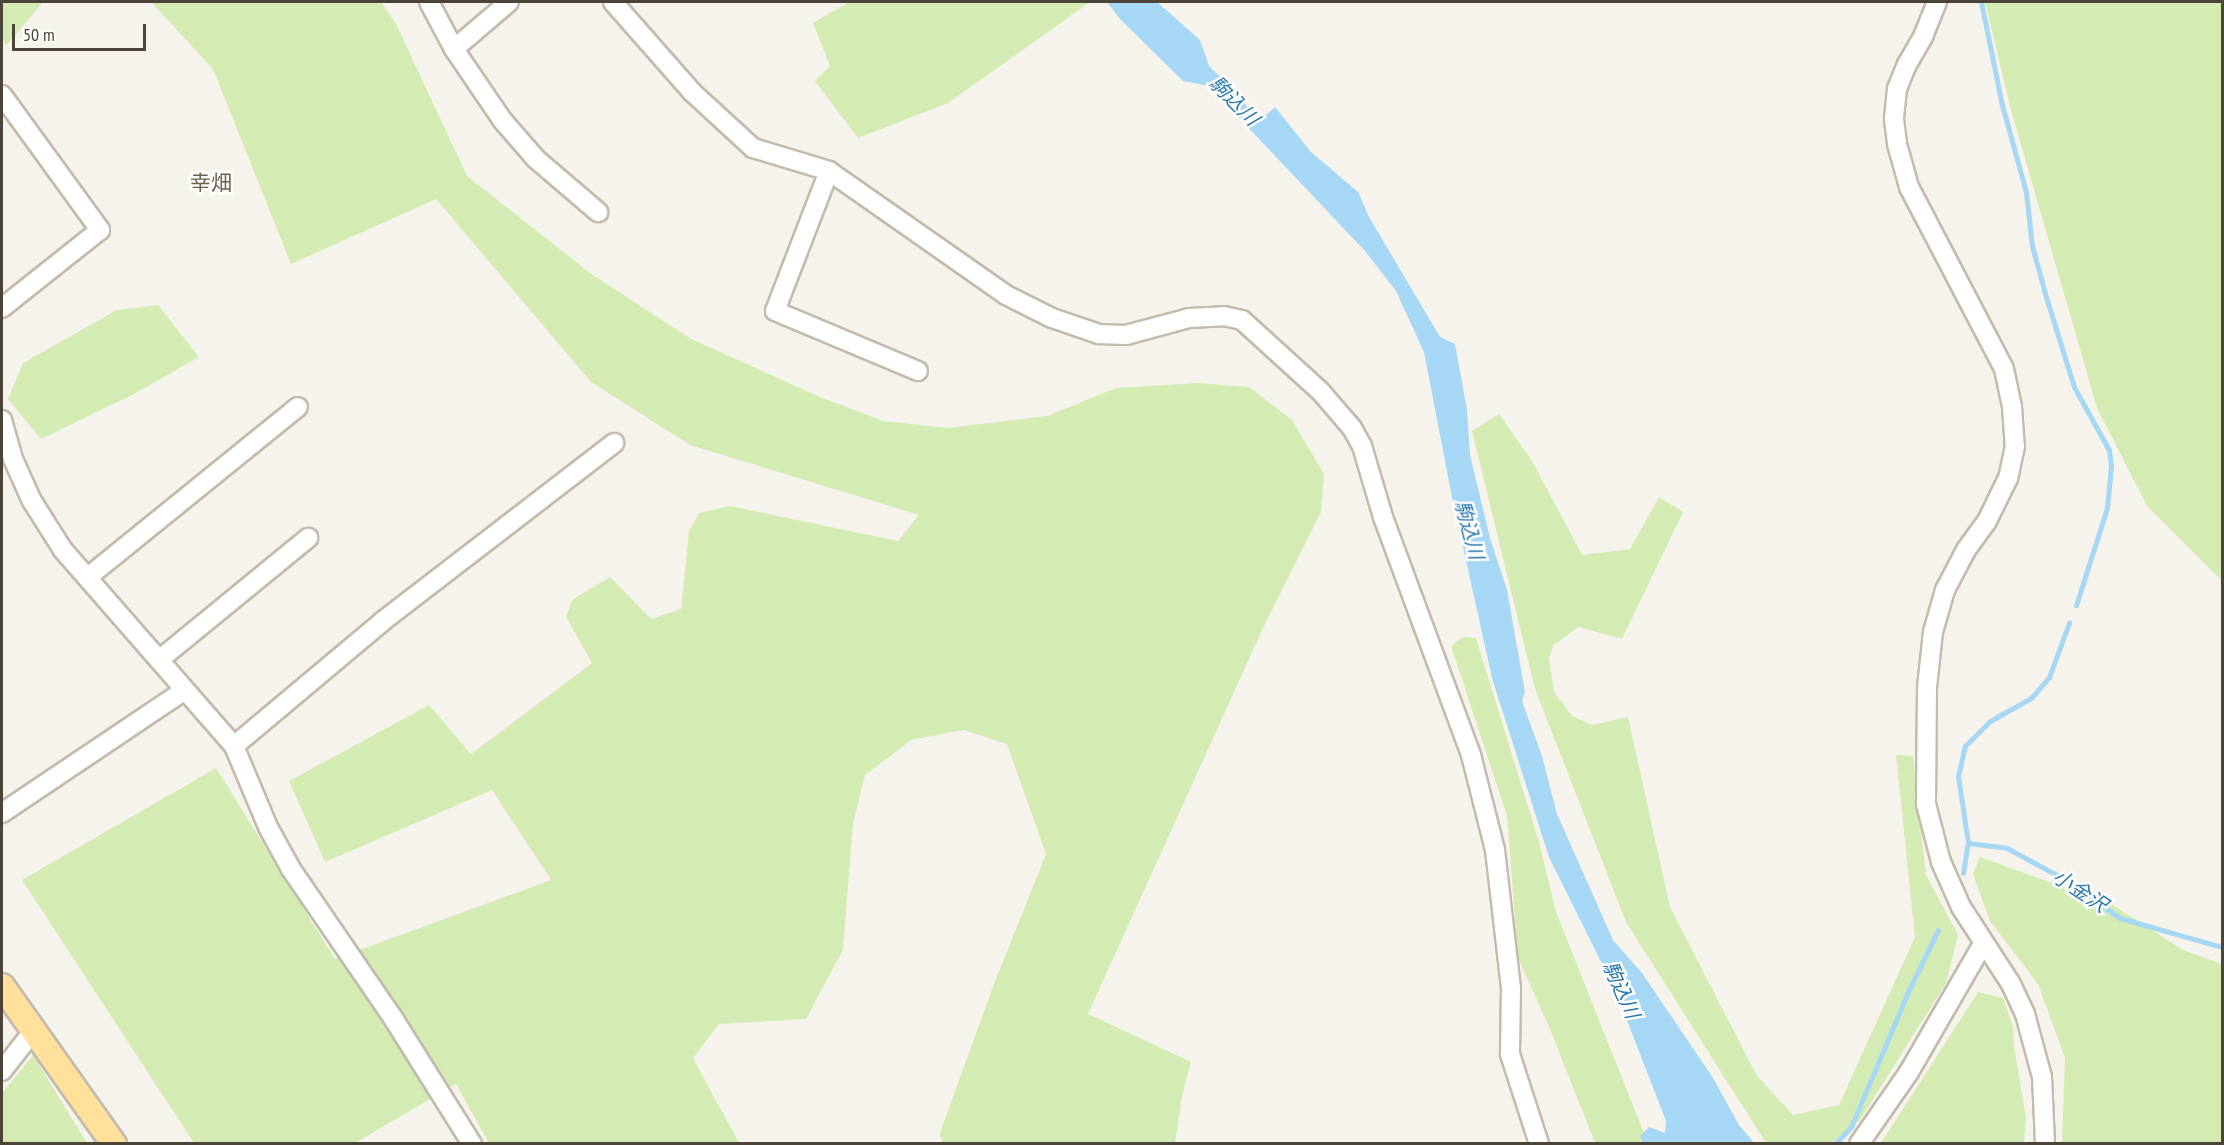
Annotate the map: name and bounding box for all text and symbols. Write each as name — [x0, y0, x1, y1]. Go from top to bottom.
scale bar — [15, 12, 148, 50]
text: 50 m — [23, 23, 55, 46]
water label: 駒込川 — [1204, 71, 1264, 131]
district label: 幸畑 — [190, 170, 232, 196]
water label: 駒込川 — [1450, 498, 1488, 562]
water label: 小金沢 — [2048, 865, 2112, 917]
water label: 駒込川 — [1598, 958, 1644, 1022]

